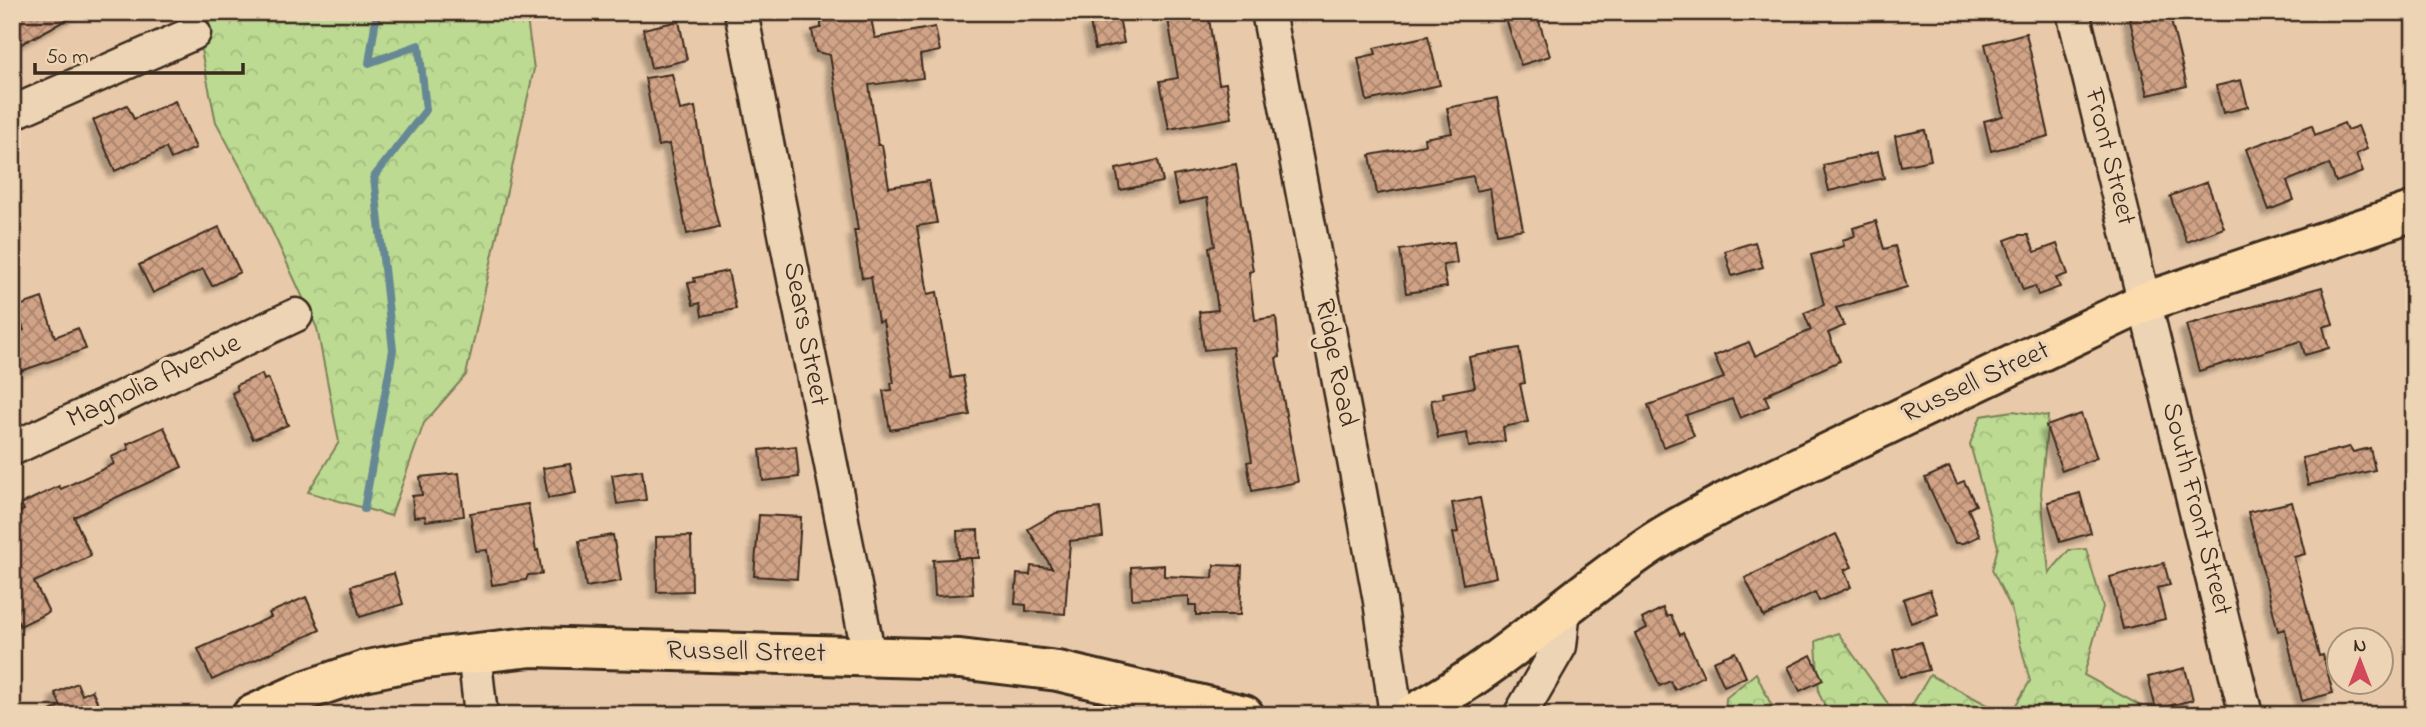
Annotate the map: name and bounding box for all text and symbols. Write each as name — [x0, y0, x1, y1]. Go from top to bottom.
scale bar — [35, 32, 243, 76]
text: 50 m — [46, 43, 89, 73]
street label: Front Street — [2072, 83, 2146, 230]
street label: Sears Street — [771, 258, 839, 410]
street label: Ridge Road — [1303, 296, 1368, 431]
street label: Magnolia Avenue — [60, 324, 248, 440]
street label: Russell Street — [1895, 331, 2057, 435]
street label: South Front Street — [2150, 398, 2242, 620]
north arrow — [2324, 626, 2394, 696]
street label: Russell Street — [666, 631, 826, 675]
text: N — [2354, 633, 2367, 660]

